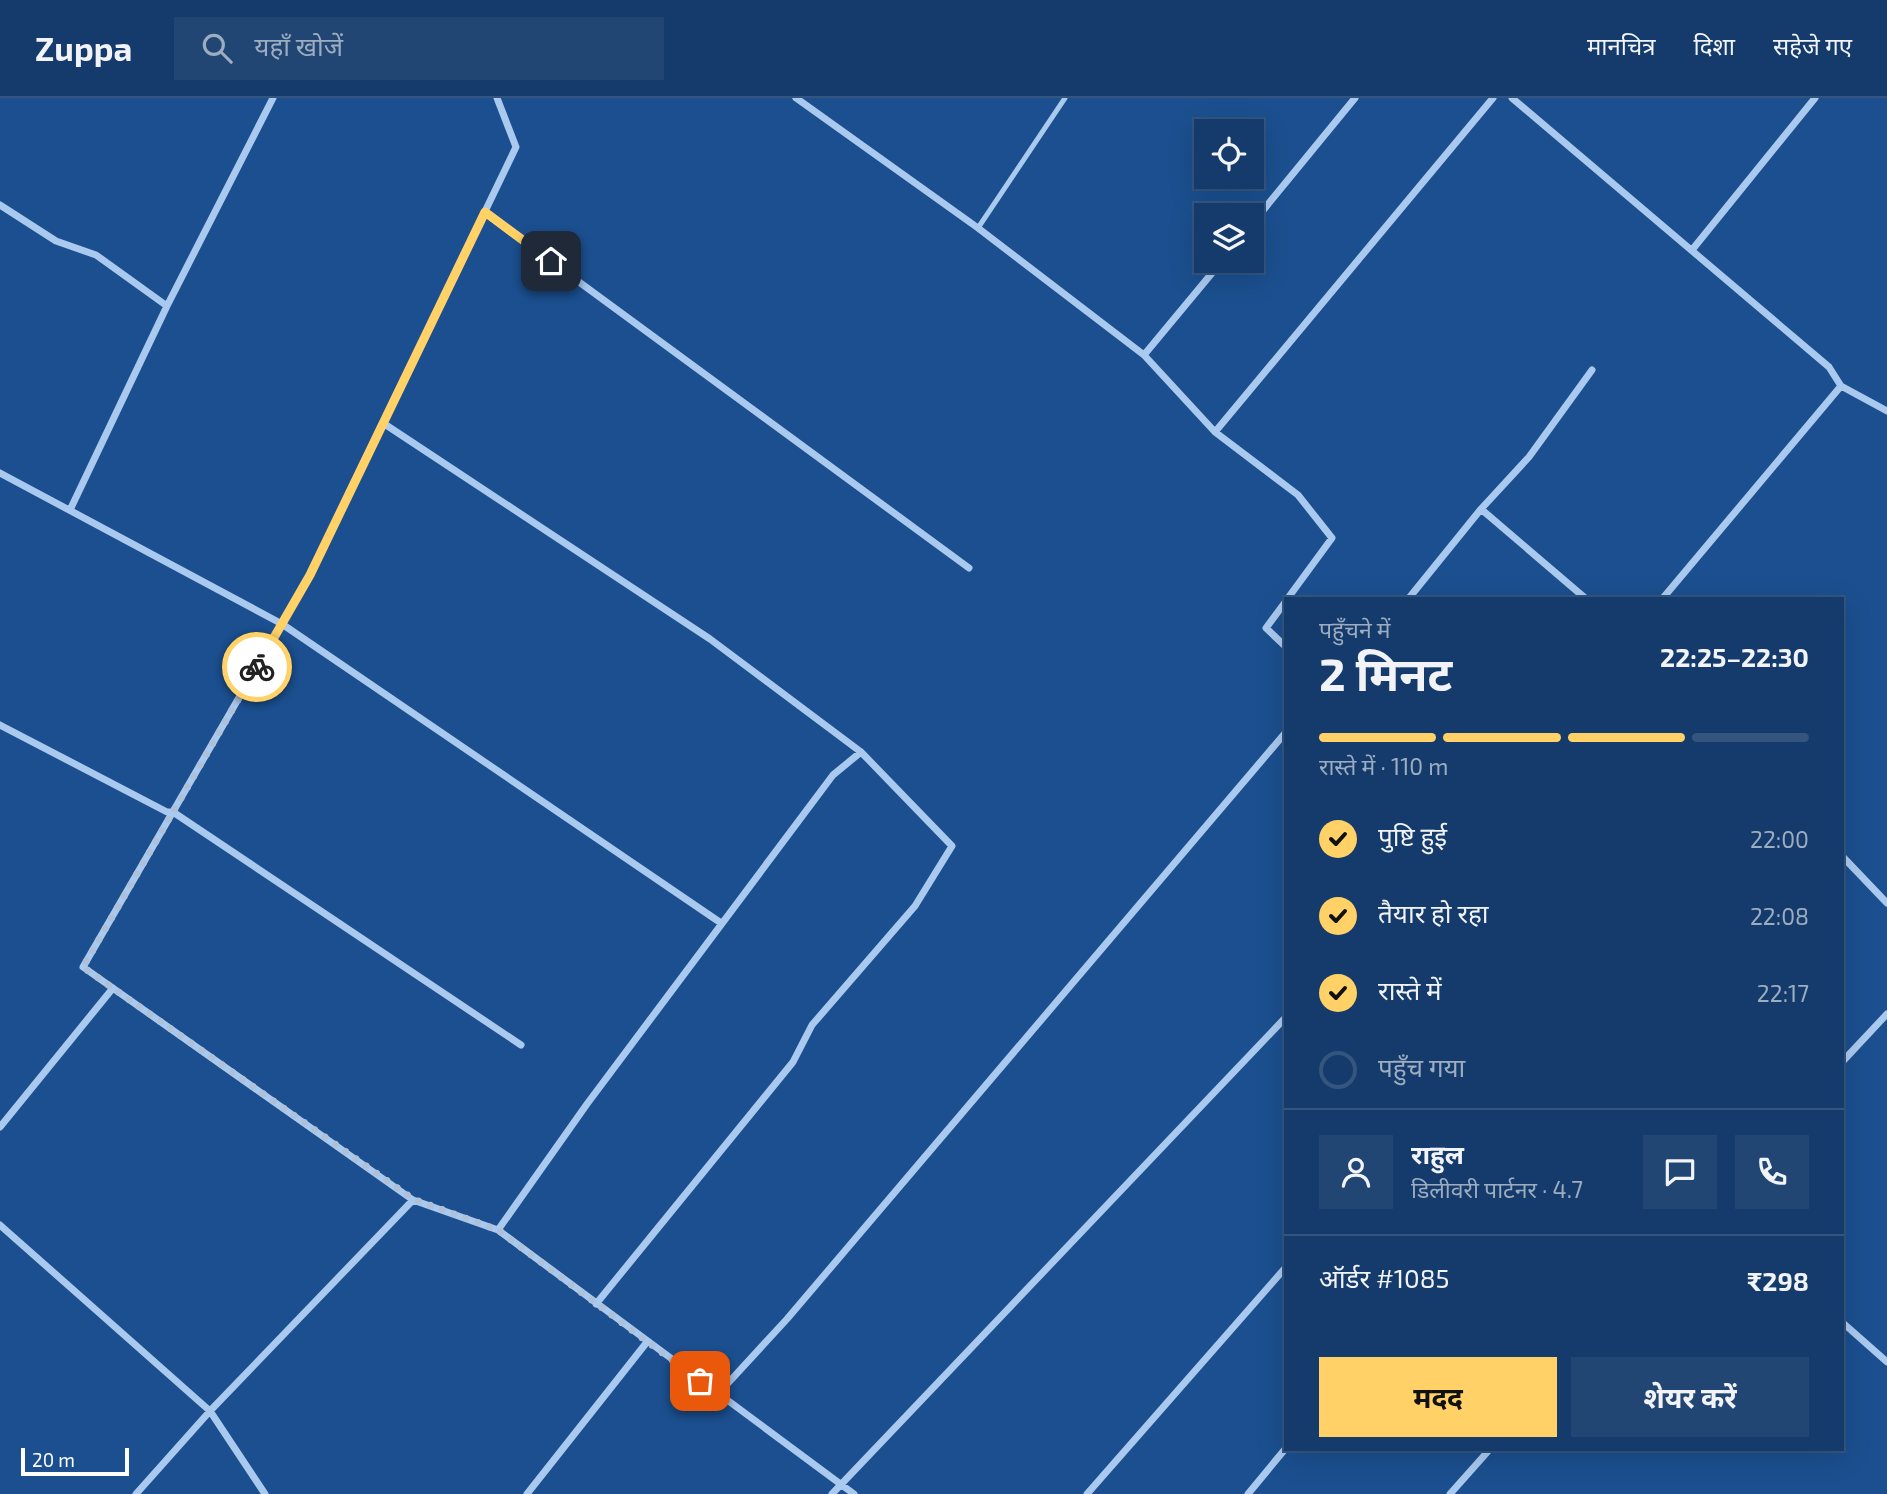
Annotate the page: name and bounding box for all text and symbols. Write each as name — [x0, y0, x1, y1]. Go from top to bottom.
search box — [174, 17, 664, 80]
text: Zuppa — [35, 28, 132, 68]
icon: search — [198, 29, 236, 67]
text: यहाँ खोजें — [254, 30, 343, 61]
text: मानचित्र — [1587, 31, 1656, 60]
text: दिशा — [1694, 31, 1735, 60]
text: सहेजे गए — [1773, 31, 1852, 60]
map controls — [1194, 119, 1264, 273]
button: locate — [1194, 119, 1264, 189]
button: layers — [1194, 203, 1264, 273]
pin — [521, 231, 581, 291]
icon: home — [532, 242, 570, 280]
text: पहुँचने में — [1319, 615, 1391, 643]
courier — [222, 632, 292, 702]
text: 22:25–22:30 — [1660, 641, 1809, 672]
text: 2 मिनट — [1319, 645, 1452, 700]
icon: bike — [238, 648, 276, 686]
text: रास्ते में · 110 m — [1319, 752, 1448, 780]
icon: check — [1319, 820, 1357, 858]
text: पुष्टि हुई — [1378, 820, 1447, 851]
text: 22:00 — [1750, 825, 1809, 853]
icon: check — [1319, 897, 1357, 935]
text: तैयार हो रहा — [1378, 897, 1489, 928]
text: 22:08 — [1750, 902, 1809, 930]
icon: check — [1319, 974, 1357, 1012]
text: रास्ते में — [1378, 974, 1442, 1005]
text: 22:17 — [1757, 979, 1809, 1007]
text: पहुँच गया — [1378, 1051, 1465, 1082]
button: person — [1319, 1135, 1393, 1209]
button: chat — [1643, 1135, 1717, 1209]
button: phone — [1735, 1135, 1809, 1209]
text: राहुल — [1411, 1138, 1464, 1169]
text: डिलीवरी पार्टनर · 4.7 — [1411, 1175, 1583, 1203]
text: ऑर्डर #1085 — [1319, 1262, 1450, 1293]
text: ₹298 — [1747, 1265, 1809, 1296]
pin — [670, 1351, 730, 1411]
button: मदद — [1319, 1357, 1557, 1437]
button: शेयर करें — [1571, 1357, 1809, 1437]
icon: bag — [681, 1362, 719, 1400]
scale bar — [21, 1445, 130, 1477]
text: 20 m — [32, 1448, 75, 1471]

